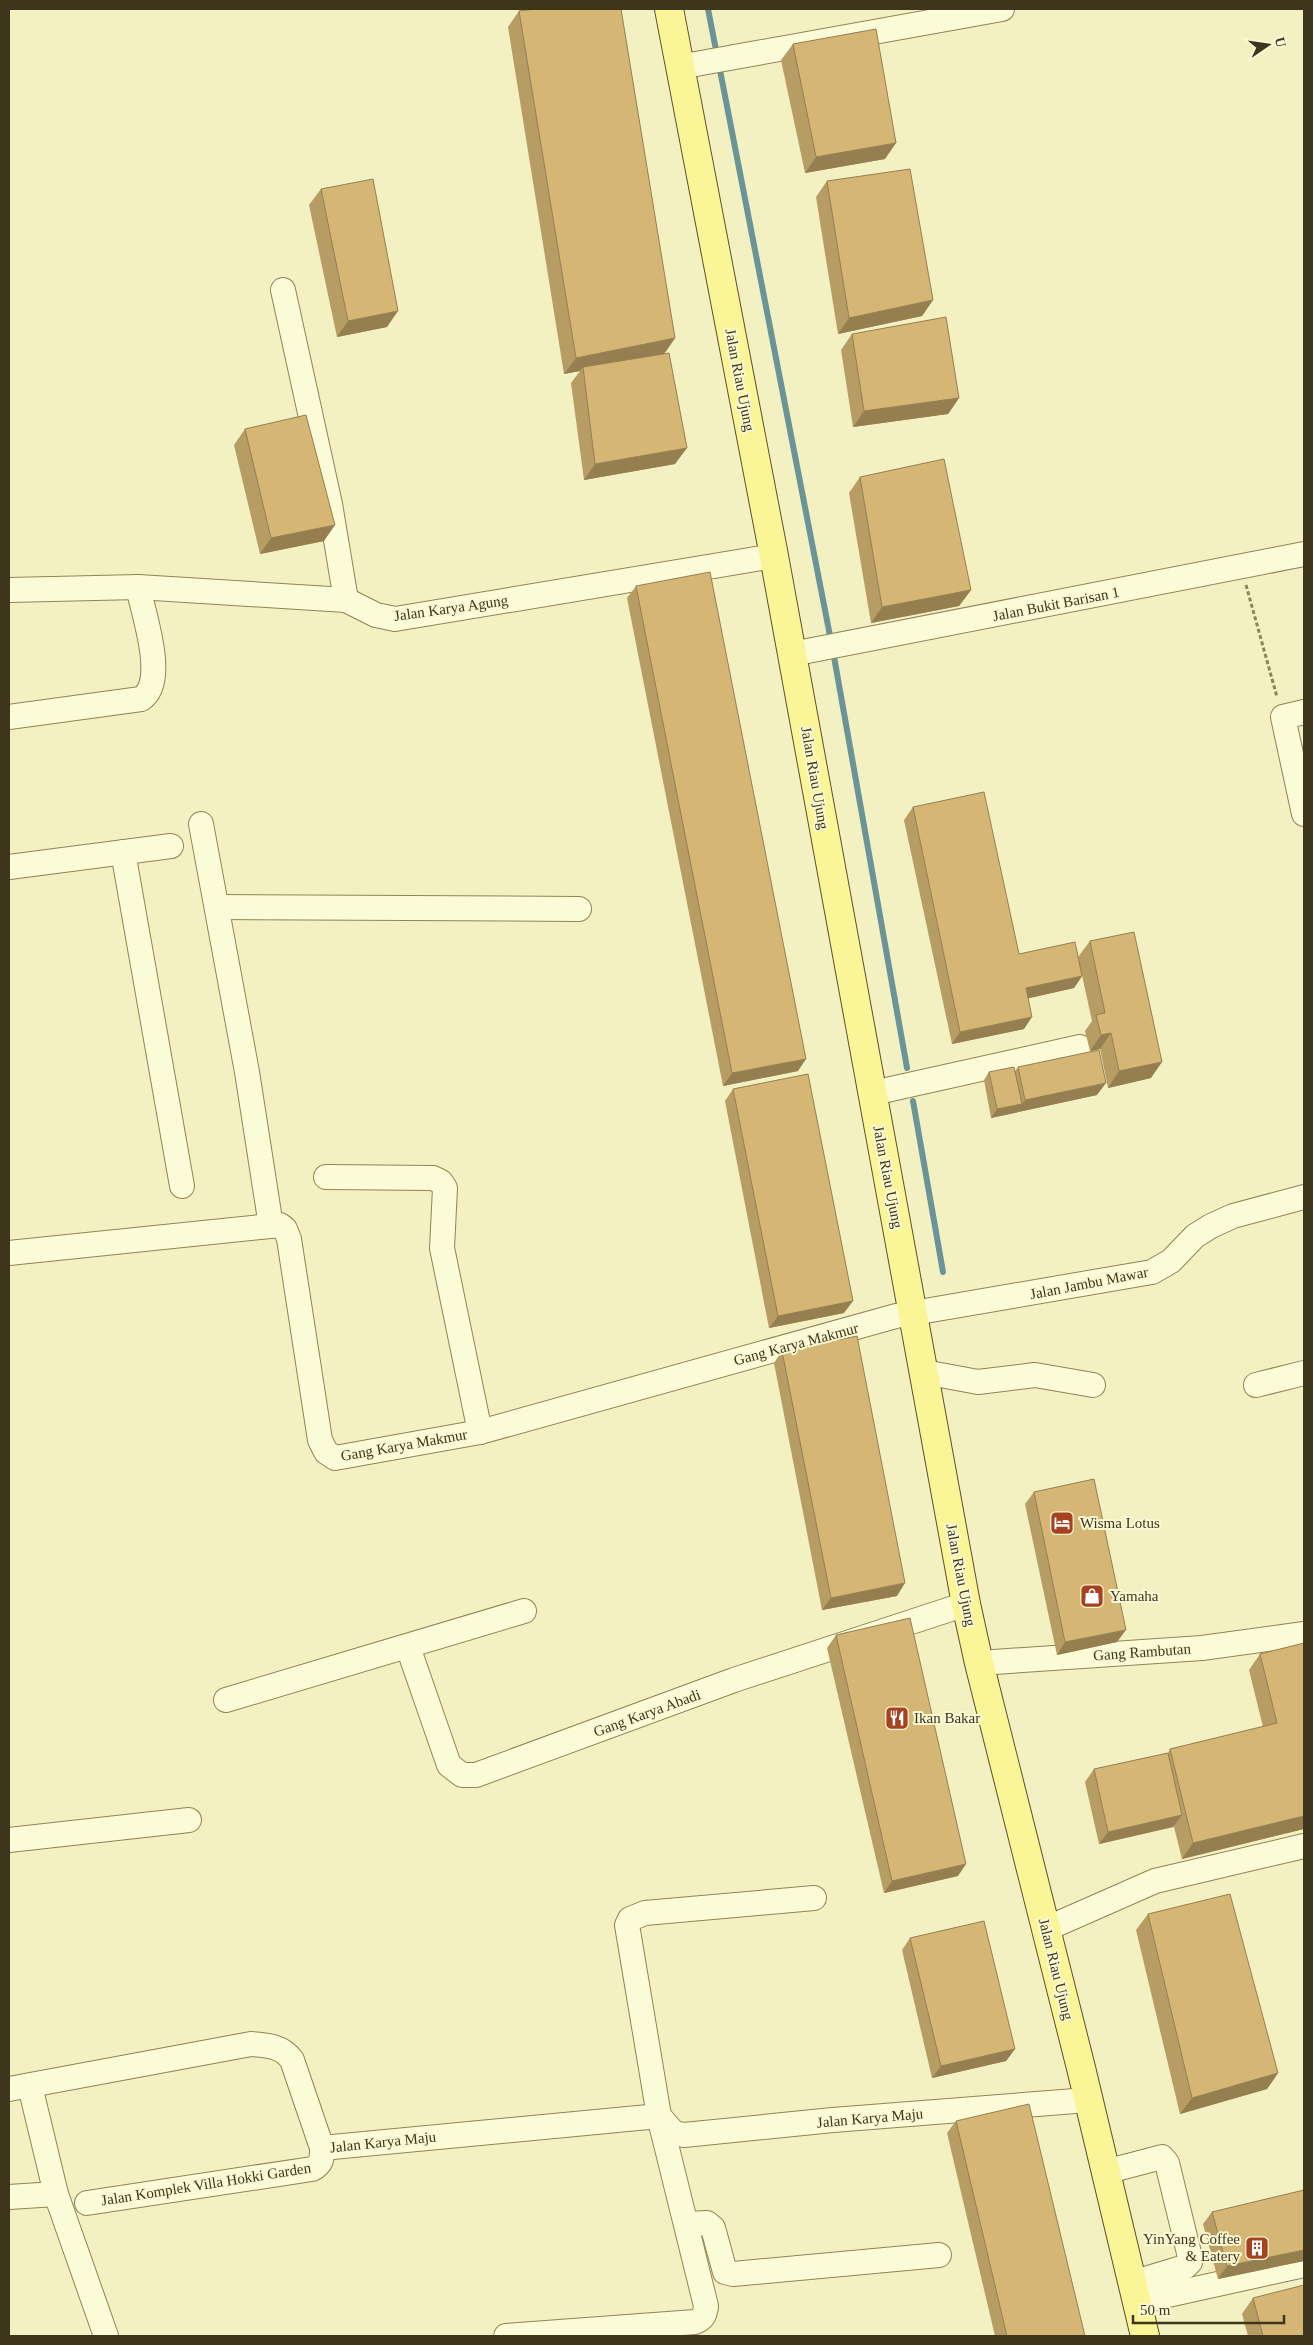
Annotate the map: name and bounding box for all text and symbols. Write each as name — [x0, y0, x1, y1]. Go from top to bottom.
north arrow — [1243, 20, 1293, 70]
text: U — [1272, 36, 1289, 49]
street label: Jalan Riau Ujung — [722, 327, 758, 433]
street label: Jalan Bukit Barisan 1 — [991, 584, 1121, 624]
street label: Jalan Karya Agung — [393, 592, 510, 624]
street label: Jalan Riau Ujung — [798, 725, 832, 831]
street label: Jalan Riau Ujung — [870, 1124, 906, 1230]
street label: Jalan Jambu Mawar — [1029, 1264, 1149, 1302]
street label: Gang Karya Makmur — [732, 1320, 860, 1368]
street label: Gang Karya Makmur — [339, 1426, 469, 1464]
hotel icon: Wisma Lotus — [1049, 1510, 1075, 1536]
place label: Wisma Lotus — [1080, 1515, 1160, 1531]
street label: Jalan Riau Ujung — [943, 1522, 979, 1628]
shop icon: Yamaha — [1079, 1583, 1105, 1609]
place label: Yamaha — [1110, 1588, 1159, 1604]
street label: Gang Rambutan — [1093, 1641, 1192, 1663]
street label: Gang Karya Abadi — [591, 1686, 703, 1740]
restaurant icon: Ikan Bakar — [884, 1705, 910, 1731]
place label: Ikan Bakar — [914, 1710, 980, 1726]
street label: Jalan Riau Ujung — [1036, 1917, 1076, 2022]
street label: Jalan Karya Maju — [816, 2105, 924, 2131]
street label: Jalan Karya Maju — [329, 2128, 437, 2156]
street label: Jalan Komplek Villa Hokki Garden — [100, 2159, 312, 2208]
place label: YinYang Coffee & Eatery — [1143, 2231, 1240, 2264]
building icon: YinYang Coffee & Eatery — [1244, 2235, 1270, 2261]
scale bar — [1133, 2292, 1284, 2324]
text: 50 m — [1140, 2302, 1171, 2318]

